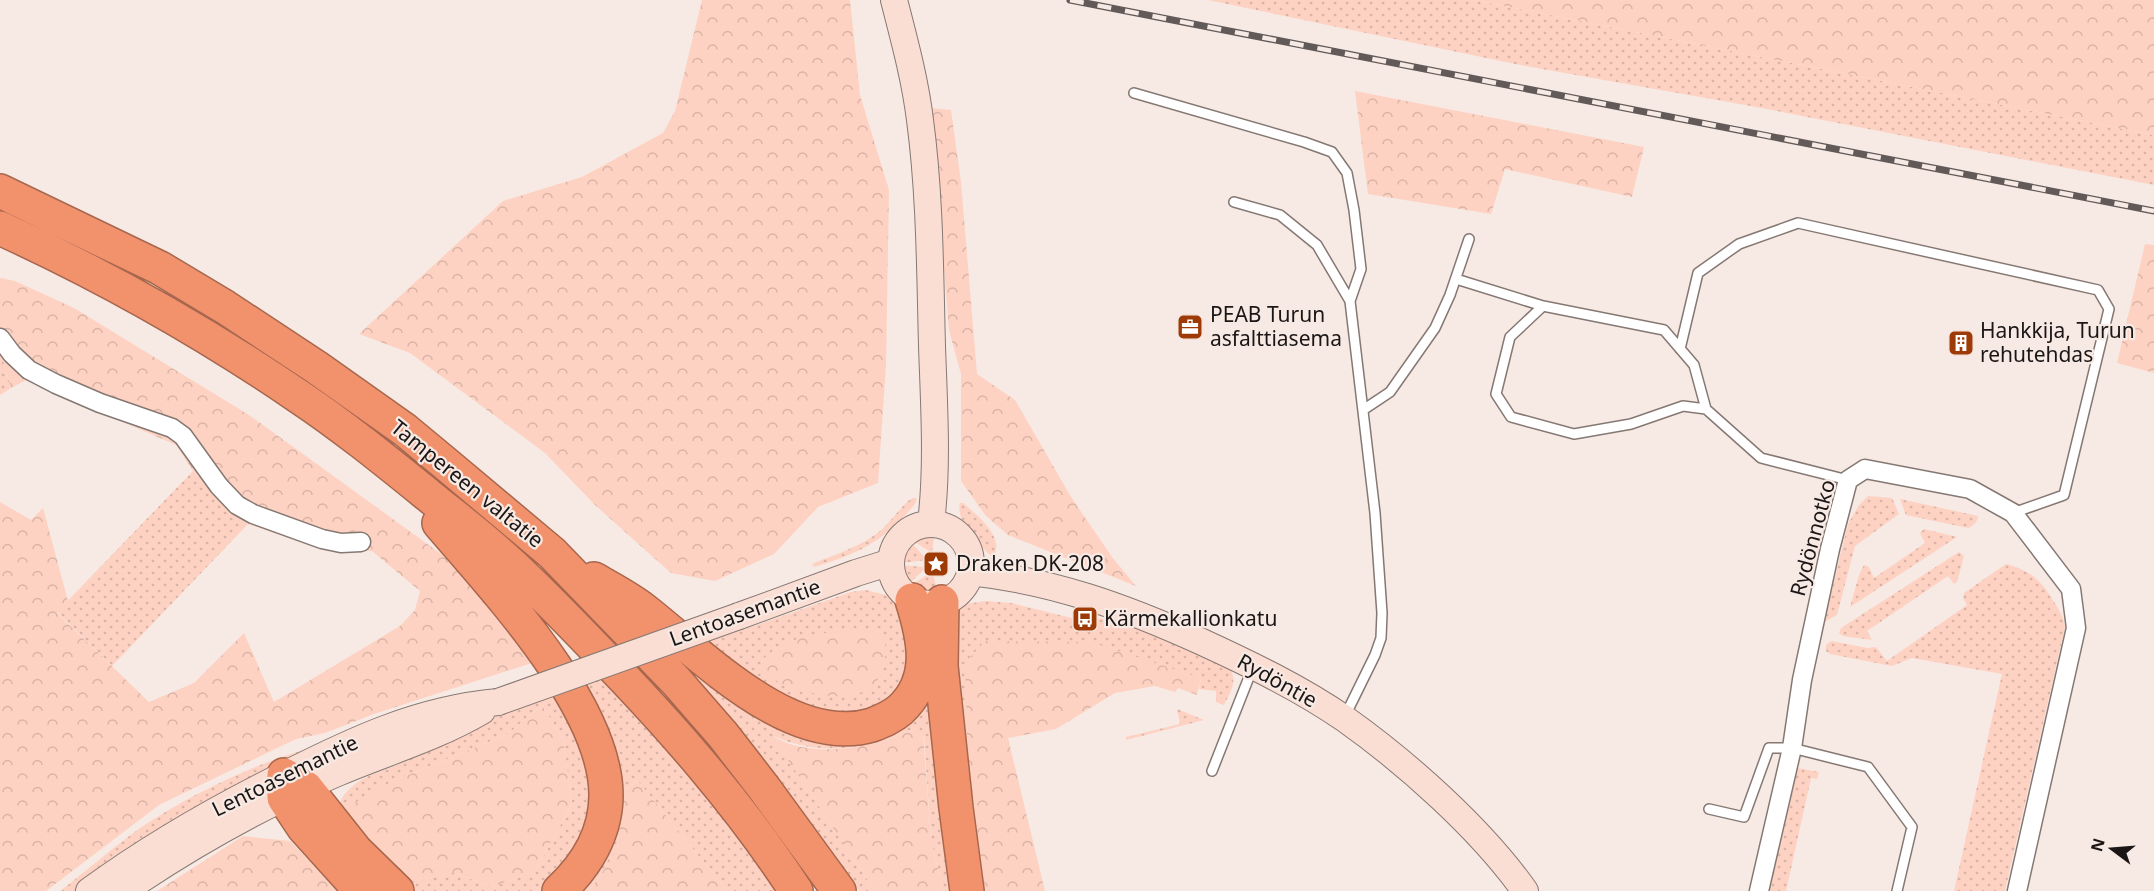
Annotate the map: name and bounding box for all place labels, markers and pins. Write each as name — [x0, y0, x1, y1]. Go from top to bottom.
place label: PEAB Turun asfalttiasema — [1210, 300, 1342, 352]
office icon: PEAB Turun asfalttiasema — [1175, 312, 1205, 342]
place label: Hankkija, Turun rehutehdas — [1980, 316, 2135, 368]
building icon: Hankkija, Turun rehutehdas — [1946, 328, 1976, 358]
place icon: Draken DK-208 — [921, 549, 951, 579]
place label: Draken DK-208 — [956, 549, 1104, 577]
bus stop icon: Kärmekallionkatu — [1070, 604, 1100, 634]
place label: Kärmekallionkatu — [1104, 604, 1277, 632]

